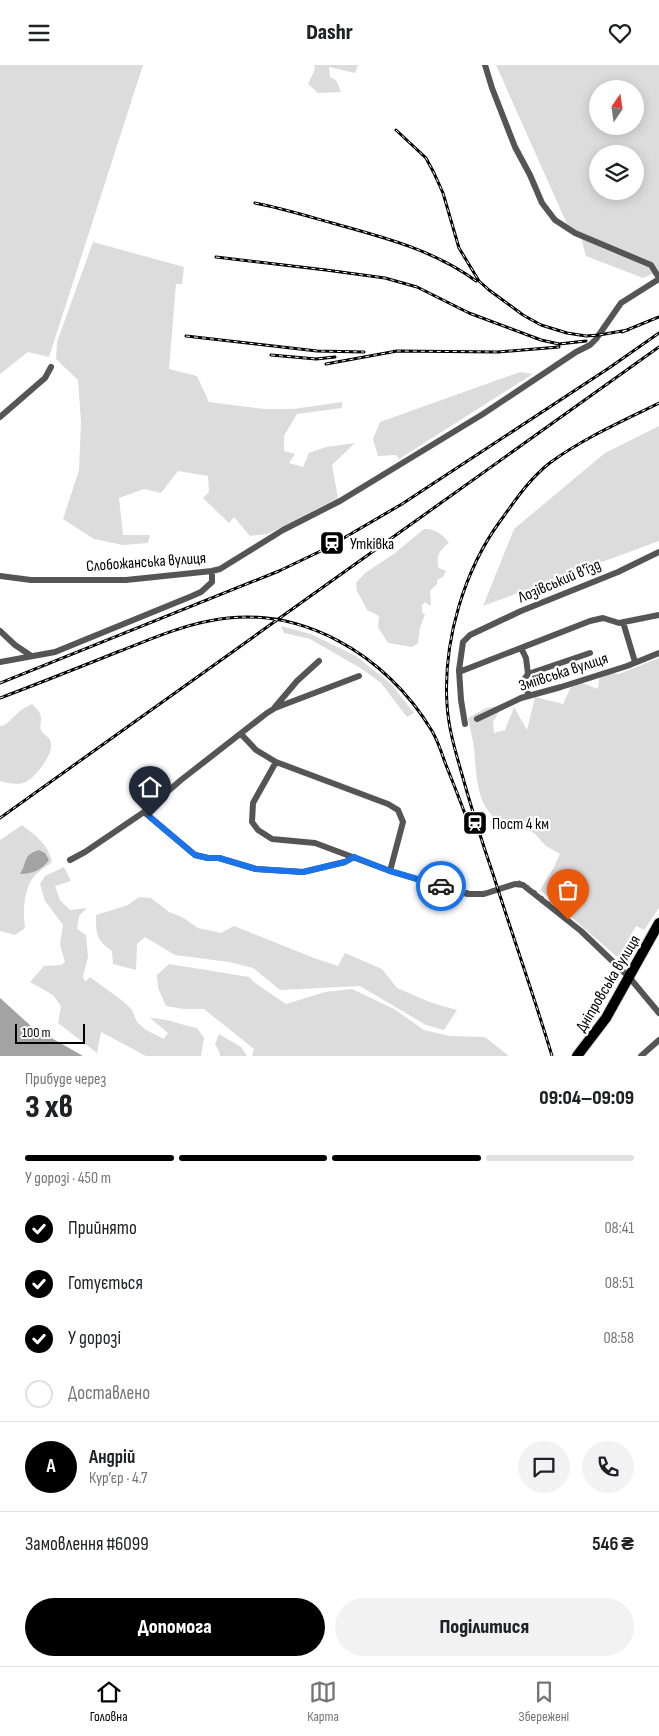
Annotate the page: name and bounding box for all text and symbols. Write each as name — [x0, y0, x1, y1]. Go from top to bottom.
icon: menu — [25, 19, 53, 47]
text: Dashr — [306, 19, 353, 46]
icon: heart — [606, 19, 634, 47]
north arrow — [589, 80, 644, 135]
map controls — [589, 80, 644, 200]
button: layers — [589, 145, 644, 200]
station icon: Уткiвка — [319, 530, 345, 556]
place label: Уткiвка — [350, 535, 394, 554]
street label: Слобожанська вулиця — [85, 549, 207, 576]
street label: Лозівський в'їзд — [514, 555, 604, 608]
street label: Зміївська вулиця — [516, 649, 611, 696]
pin — [129, 766, 171, 817]
icon: home — [136, 773, 164, 801]
station icon: Пост 4 км — [462, 810, 488, 836]
place label: Пост 4 км — [492, 815, 549, 834]
courier — [416, 861, 466, 911]
pin — [547, 869, 589, 920]
icon: car — [427, 872, 455, 900]
icon: bag — [554, 876, 582, 904]
street label: Дніпровська вулиця — [572, 932, 645, 1036]
scale bar — [15, 1021, 85, 1044]
text: 100 m — [22, 1024, 51, 1041]
text: Прибуде через — [25, 1070, 106, 1089]
text: 09:04–09:09 — [539, 1087, 634, 1110]
text: 3 хв — [25, 1088, 73, 1127]
text: У дорозі · 450 m — [25, 1169, 111, 1188]
icon: check — [25, 1215, 53, 1243]
text: Прийнято — [68, 1217, 137, 1240]
text: 08:41 — [604, 1219, 634, 1238]
icon: check — [25, 1270, 53, 1298]
text: Готується — [68, 1272, 143, 1295]
text: 08:51 — [605, 1274, 634, 1293]
icon: check — [25, 1325, 53, 1353]
text: У дорозі — [68, 1327, 121, 1350]
text: 08:58 — [603, 1329, 634, 1348]
text: Доставлено — [68, 1382, 150, 1405]
button: chat — [518, 1441, 570, 1493]
button: phone — [582, 1441, 634, 1493]
text: Андрій — [89, 1446, 135, 1469]
text: А — [46, 1455, 56, 1478]
text: Кур’єр · 4.7 — [89, 1469, 148, 1488]
text: Замовлення #6099 — [25, 1533, 149, 1556]
text: 546 ₴ — [592, 1533, 634, 1556]
button: Допомога — [25, 1598, 325, 1656]
button: Поділитися — [335, 1598, 634, 1656]
tab: Головна — [90, 1678, 128, 1725]
tab: Карта — [307, 1678, 339, 1725]
tab: Збережені — [519, 1678, 569, 1725]

